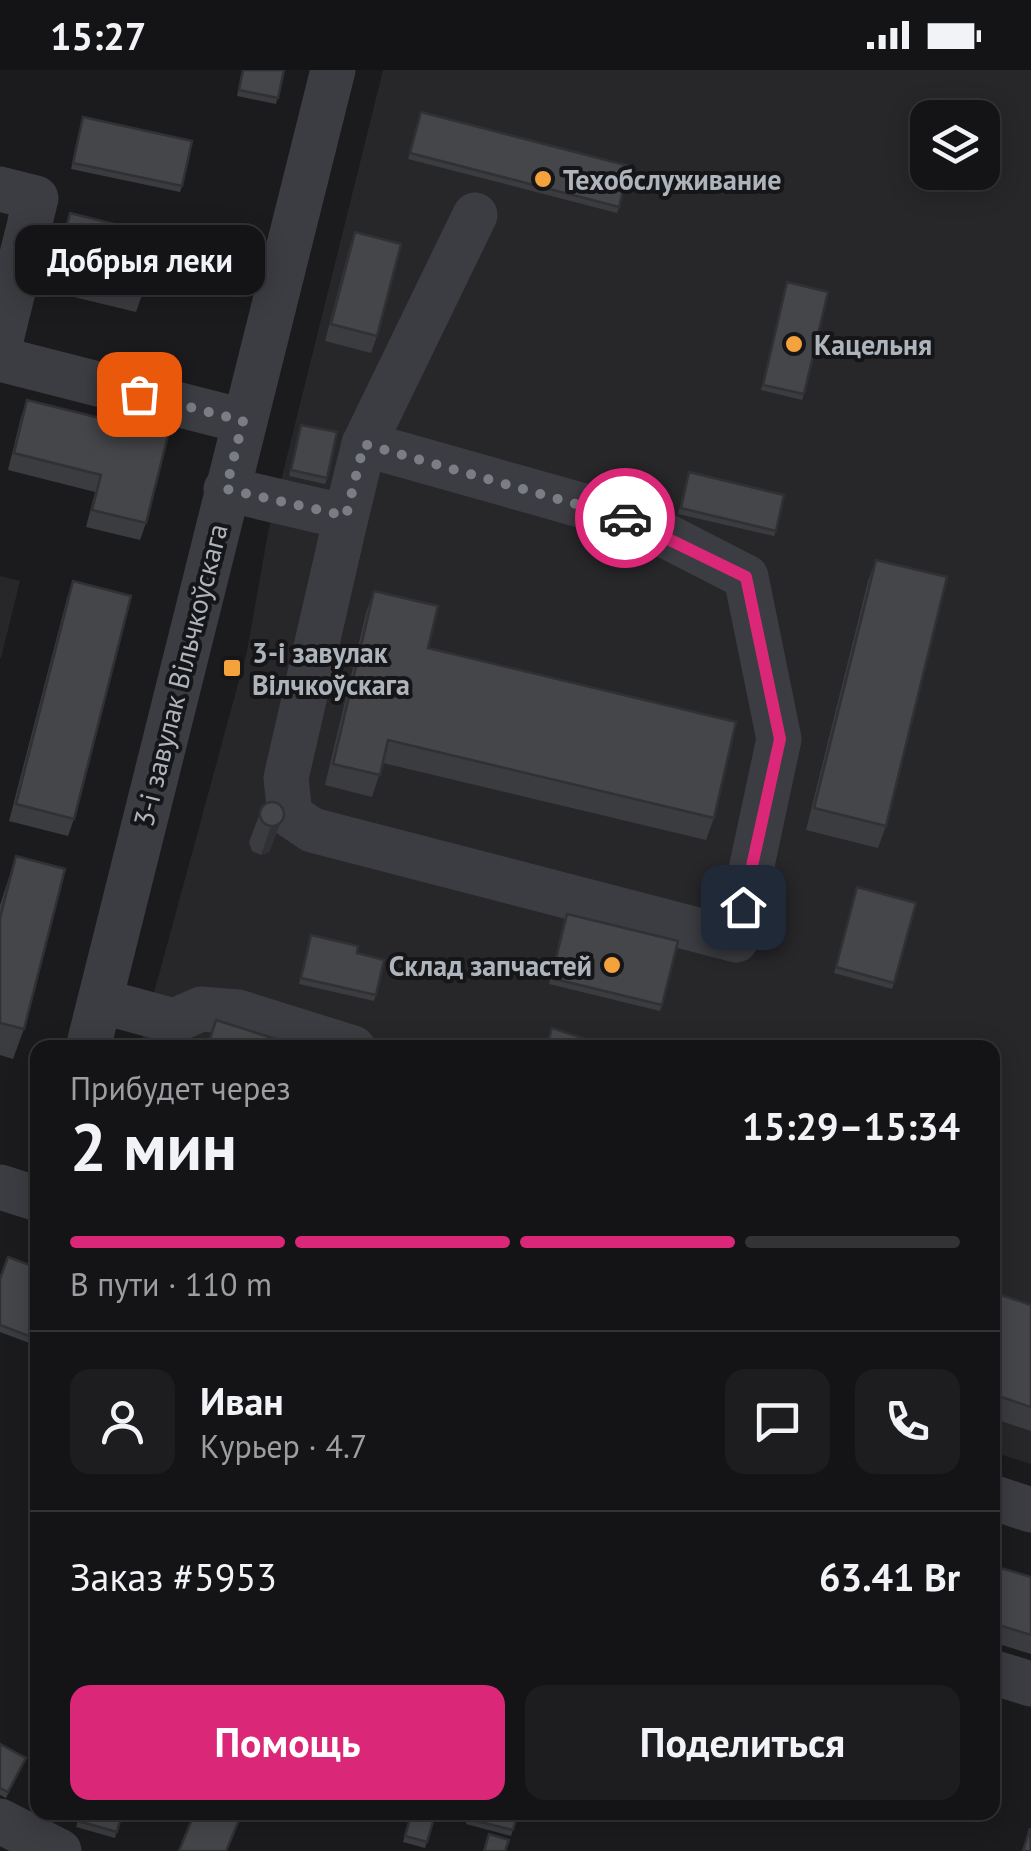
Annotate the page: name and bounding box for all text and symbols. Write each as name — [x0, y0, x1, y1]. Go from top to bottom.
text: 15:27 — [50, 11, 146, 60]
map controls — [910, 100, 1000, 190]
button: layers — [910, 100, 1000, 190]
place label: Техобслуживание — [563, 161, 781, 198]
marker: Техобслуживание — [532, 168, 554, 190]
callout: Добрыя леки — [14, 224, 264, 294]
text: Добрыя леки — [47, 239, 233, 281]
place label: Кацельня — [814, 326, 932, 363]
marker: Кацельня — [783, 333, 805, 355]
pin — [97, 352, 182, 437]
icon: bag — [112, 367, 167, 422]
courier — [575, 468, 675, 568]
icon: car — [598, 491, 653, 546]
street label: 3-і завулак Вільчкоўскага — [124, 520, 236, 830]
place label: 3-і завулак Вілчкоўскага — [252, 634, 410, 703]
marker: 3-і завулак Вілчкоўскага — [221, 657, 243, 679]
pin — [701, 865, 786, 950]
icon: home — [716, 880, 771, 935]
place label: Склад запчастей — [389, 947, 592, 984]
marker: Склад запчастей — [601, 954, 623, 976]
text: Прибудет через — [70, 1067, 291, 1109]
text: 15:29–15:34 — [742, 1101, 960, 1150]
text: 2 мин — [70, 1104, 237, 1188]
text: В пути · 110 m — [70, 1263, 272, 1305]
button: person — [70, 1369, 175, 1474]
button: chat — [725, 1369, 830, 1474]
button: phone — [855, 1369, 960, 1474]
text: Иван — [200, 1376, 284, 1425]
text: Курьер · 4.7 — [200, 1425, 367, 1467]
text: Заказ #5953 — [70, 1552, 277, 1601]
text: 63.41 Br — [819, 1552, 960, 1601]
button: Помощь — [70, 1685, 505, 1800]
button: Поделиться — [525, 1685, 960, 1800]

